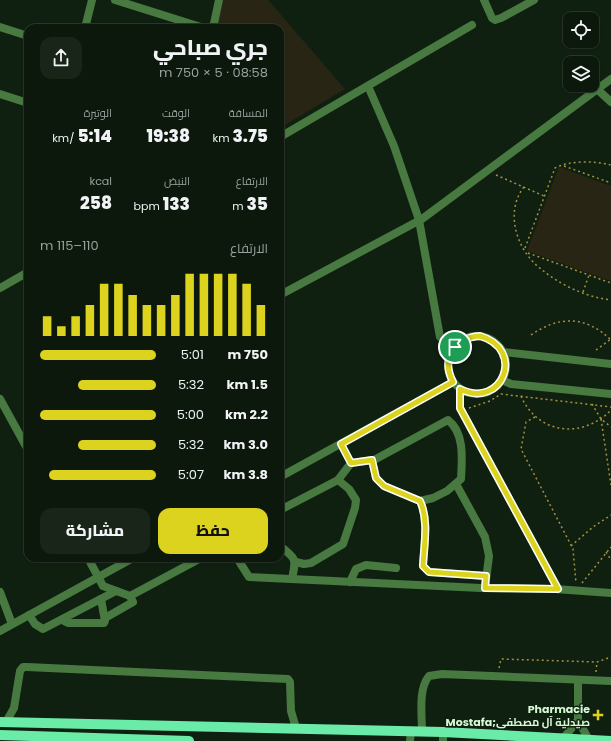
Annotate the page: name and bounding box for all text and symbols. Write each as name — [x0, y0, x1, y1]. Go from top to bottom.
map controls — [563, 12, 599, 92]
button: locate — [563, 12, 599, 48]
text: جري صباحي — [153, 32, 268, 63]
button: share — [40, 37, 82, 79]
button: layers — [563, 56, 599, 92]
text: 08:58 · 5 × 750 m — [159, 63, 268, 82]
text: الوتيرة — [84, 105, 112, 121]
text: الوقت — [162, 105, 190, 121]
text: المسافة — [229, 105, 268, 121]
text: 5:14 — [77, 124, 112, 148]
text: 19:38 — [147, 124, 190, 148]
text: 3.75 — [232, 124, 268, 148]
text: /km — [52, 130, 77, 146]
text: km — [213, 130, 232, 146]
text: kcal — [90, 173, 112, 189]
text: النبض — [164, 173, 190, 189]
text: الارتفاع — [236, 173, 268, 189]
text: 258 — [80, 191, 112, 215]
text: 133 — [163, 192, 190, 216]
text: 35 — [246, 192, 268, 216]
text: bpm — [134, 198, 163, 214]
text: m — [232, 198, 246, 214]
text: 110–115 m — [40, 236, 99, 255]
text: الارتفاع — [230, 239, 268, 258]
pin — [438, 330, 472, 364]
icon: arrive — [444, 336, 466, 358]
text: 5:01 — [181, 345, 204, 364]
text: 750 m — [228, 345, 268, 364]
text: 5:32 — [178, 375, 204, 394]
text: 1.5 km — [226, 375, 268, 394]
text: 5:00 — [177, 405, 204, 424]
text: 2.2 km — [225, 405, 268, 424]
text: 5:32 — [178, 435, 204, 454]
text: 3.0 km — [223, 435, 268, 454]
text: 5:07 — [178, 465, 204, 484]
text: 3.8 km — [223, 465, 268, 484]
button: مشاركة — [40, 508, 150, 554]
button: حفظ — [158, 508, 268, 554]
place label: Pharmacie Mostafa;صيدلية آل مصطفى — [446, 701, 590, 730]
marker: Pharmacie Mostafa;صيدلية آل مصطفى — [593, 710, 603, 720]

